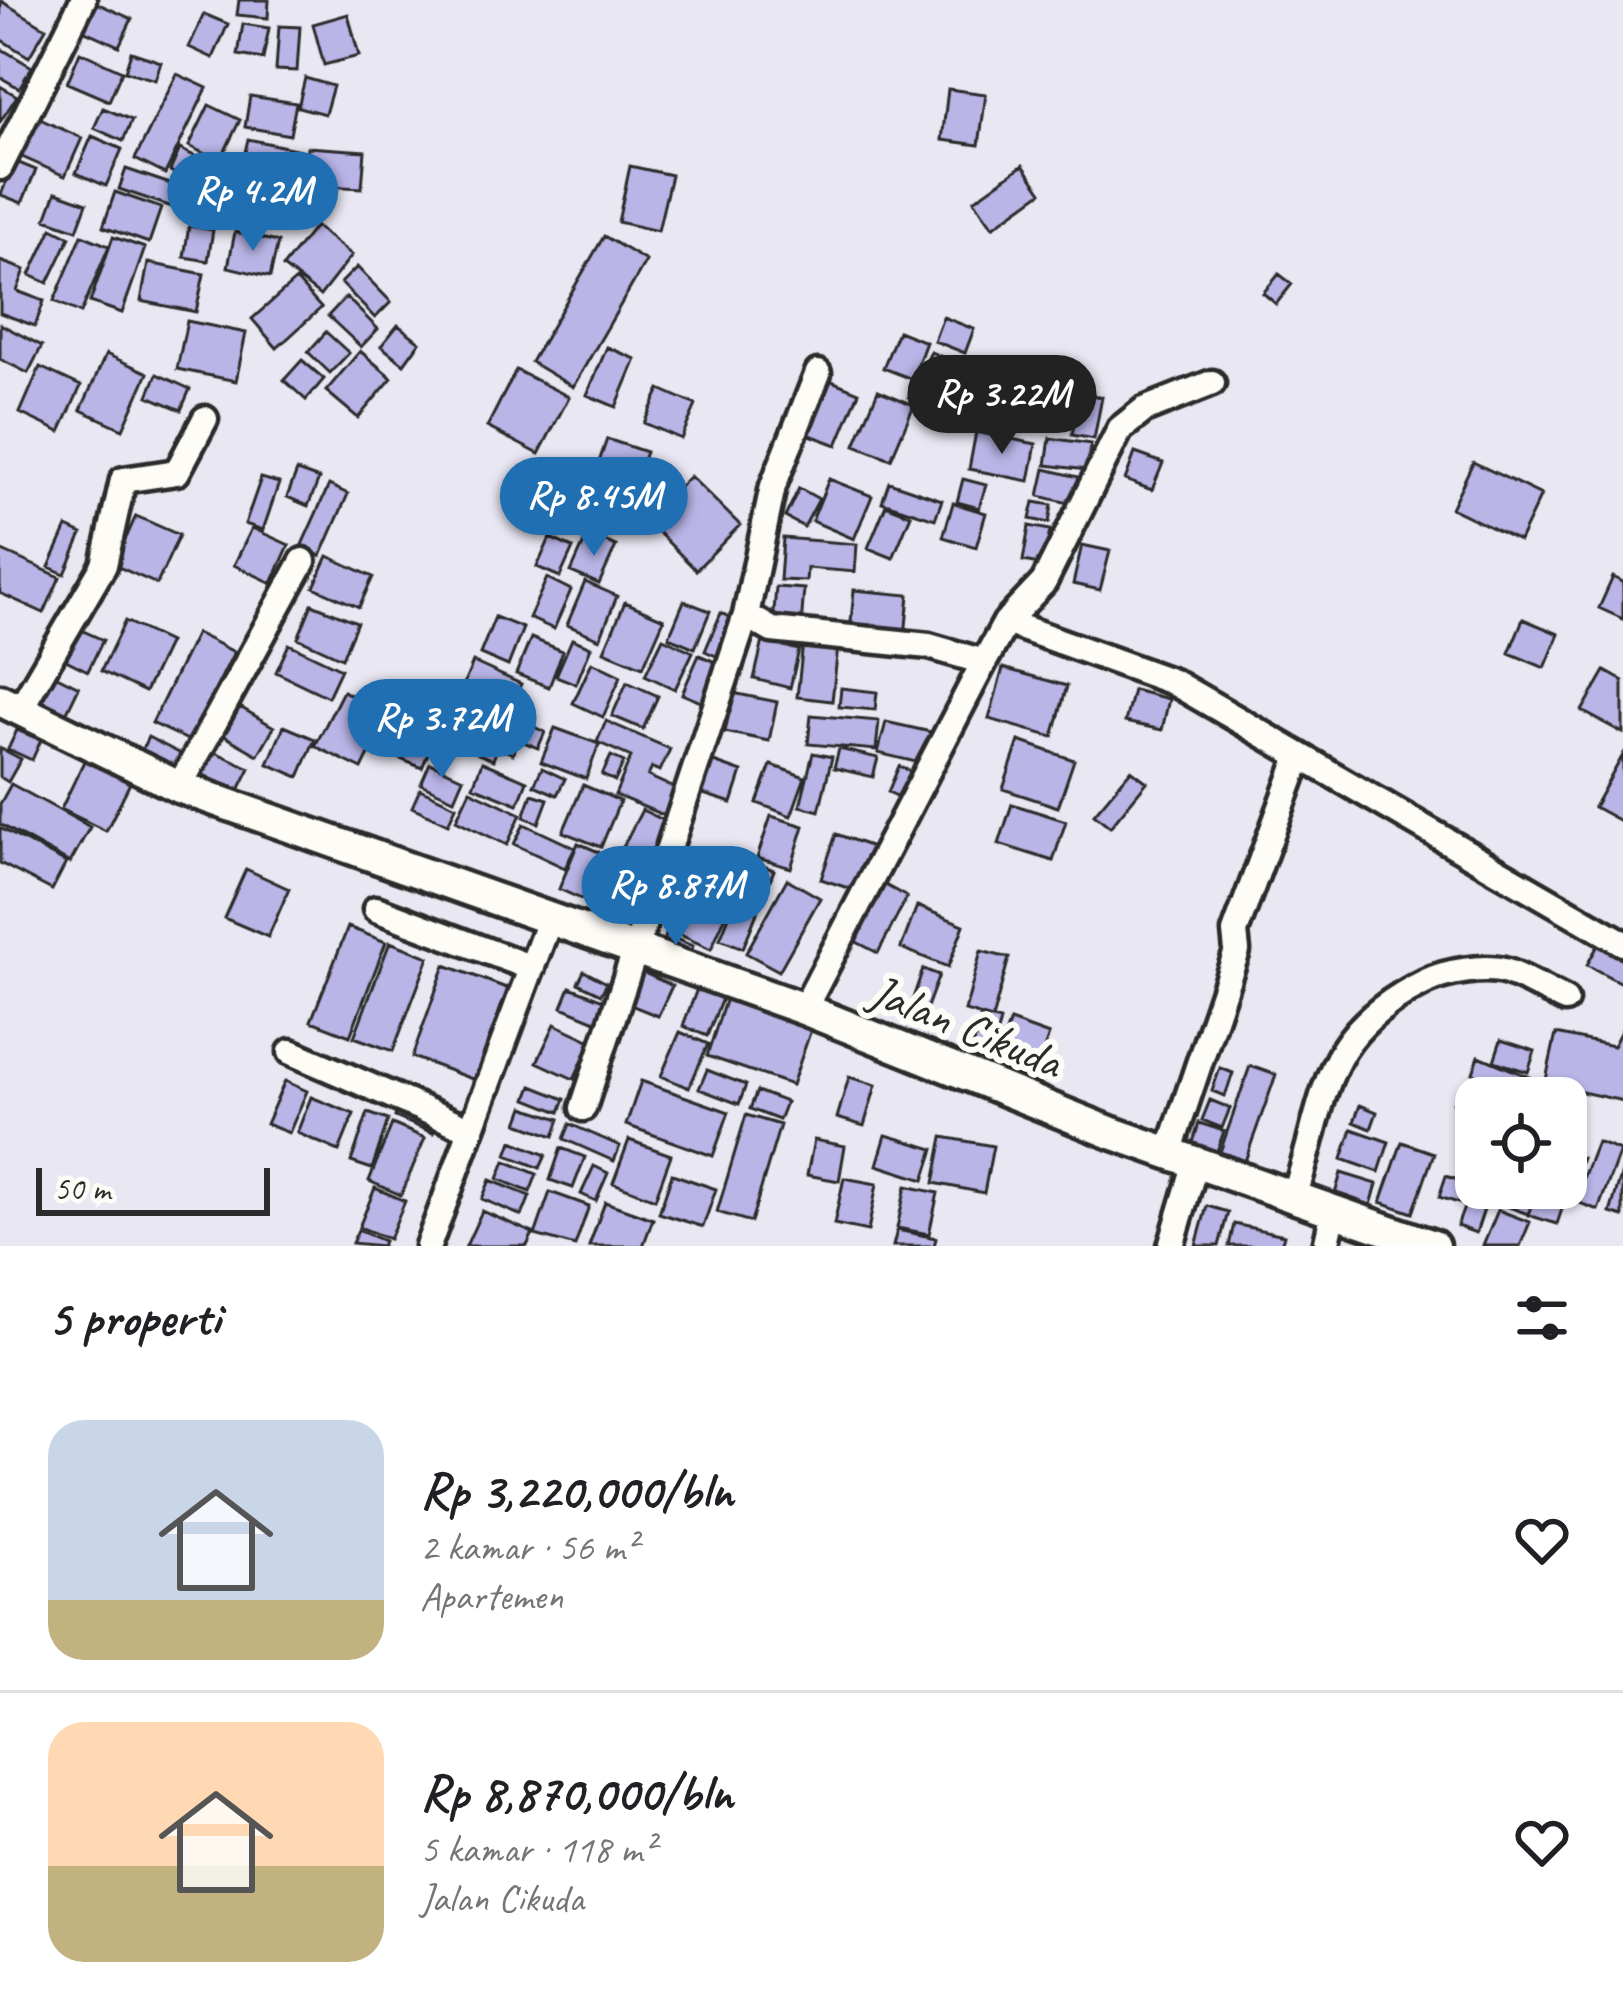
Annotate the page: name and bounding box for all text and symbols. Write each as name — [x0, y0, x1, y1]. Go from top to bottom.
pin: Rp 4.2M — [142, 152, 364, 254]
text: Rp 4.2M — [194, 166, 312, 215]
pin: Rp 3.22M — [878, 355, 1126, 457]
text: Rp 3.22M — [935, 369, 1069, 418]
pin: Rp 8.45M — [470, 457, 718, 559]
text: Rp 8.45M — [527, 471, 661, 520]
pin: Rp 3.72M — [318, 679, 566, 781]
text: Rp 3.72M — [375, 693, 509, 742]
pin: Rp 8.87M — [552, 846, 800, 948]
text: Rp 8.87M — [609, 860, 743, 909]
street label: Jalan Cikuda — [860, 960, 1073, 1093]
map controls — [1455, 1077, 1587, 1209]
button: locate — [1455, 1077, 1587, 1209]
scale bar — [36, 1162, 270, 1215]
text: 50 m — [54, 1168, 110, 1210]
icon: filters — [1509, 1285, 1575, 1351]
text: 5 properti — [48, 1286, 220, 1350]
text: Rp 3,220,000/bln — [420, 1459, 733, 1523]
icon: home — [144, 1468, 288, 1612]
icon: heart — [1509, 1507, 1575, 1573]
text: 2 kamar · 56 m² — [420, 1523, 637, 1572]
text: Apartemen — [420, 1572, 563, 1621]
text: Rp 8,870,000/bln — [420, 1761, 733, 1825]
icon: home — [144, 1770, 288, 1914]
icon: heart — [1509, 1809, 1575, 1875]
text: 5 kamar · 118 m² — [420, 1825, 654, 1874]
text: Jalan Cikuda — [420, 1874, 584, 1923]

